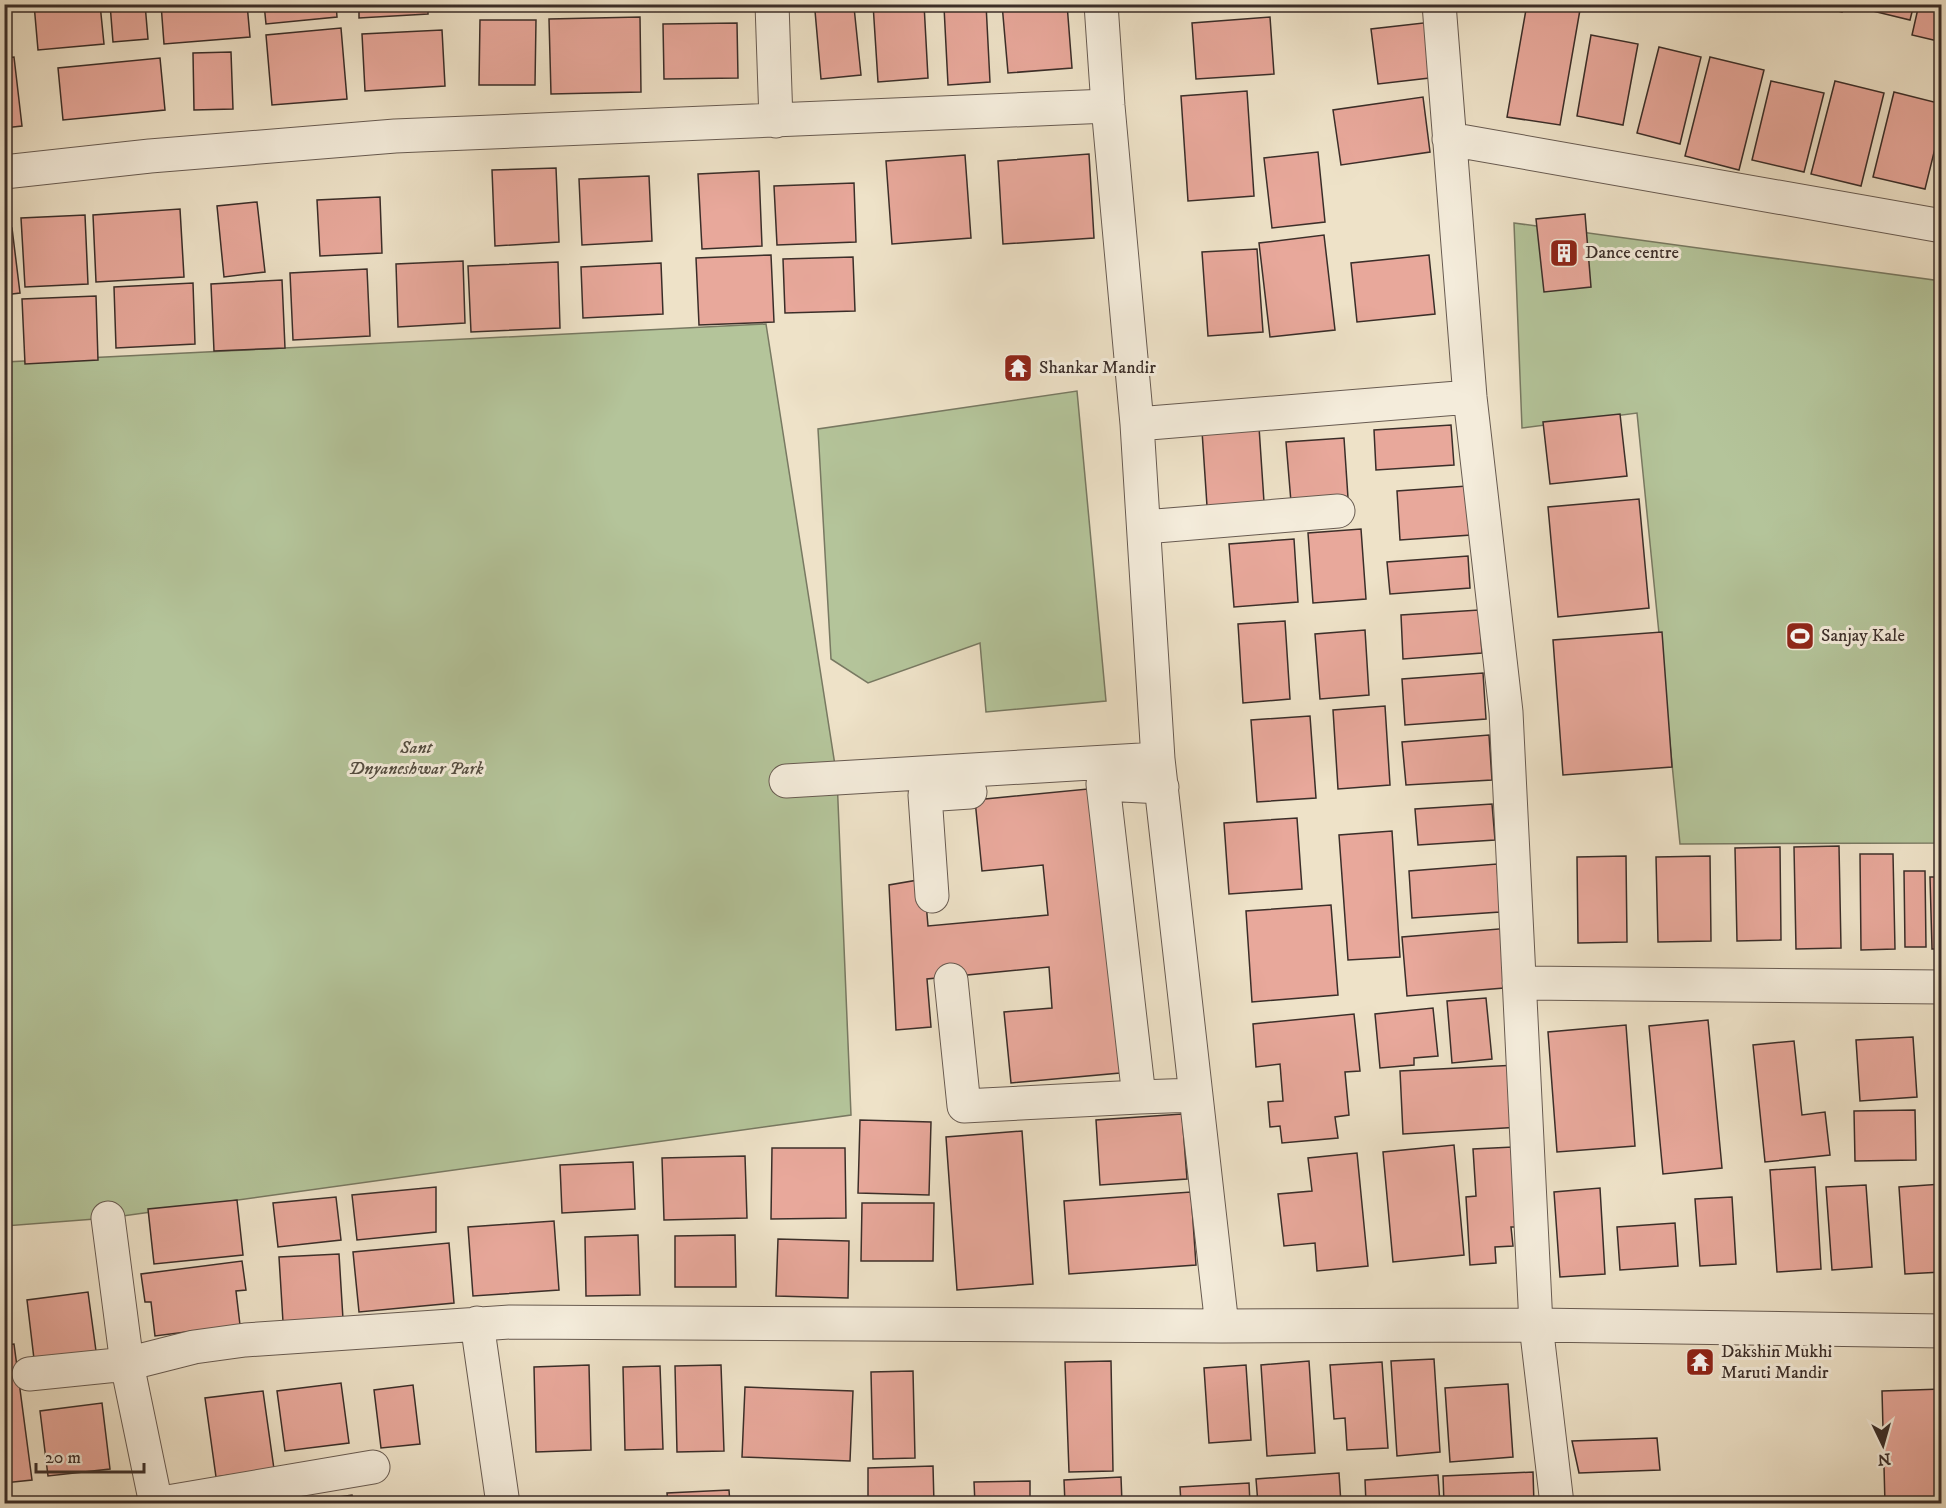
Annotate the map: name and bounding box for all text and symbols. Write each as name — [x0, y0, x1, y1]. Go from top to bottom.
building icon: Dance centre — [1548, 237, 1580, 269]
place label: Dance centre — [1585, 242, 1679, 264]
temple icon: Shankar Mandir — [1002, 352, 1034, 384]
place label: Shankar Mandir — [1039, 357, 1156, 379]
sports icon: Sanjay Kale — [1784, 620, 1816, 652]
place label: Sanjay Kale — [1821, 625, 1905, 647]
park label: Sant Dnyaneshwar Park — [349, 737, 484, 780]
place label: Dakshin Mukhi Maruti Mandir — [1721, 1341, 1832, 1384]
temple icon: Dakshin Mukhi Maruti Mandir — [1684, 1346, 1716, 1378]
north arrow — [1853, 1415, 1913, 1475]
scale bar — [36, 1436, 144, 1474]
text: 20 m — [45, 1447, 81, 1469]
text: N — [1877, 1448, 1892, 1469]

